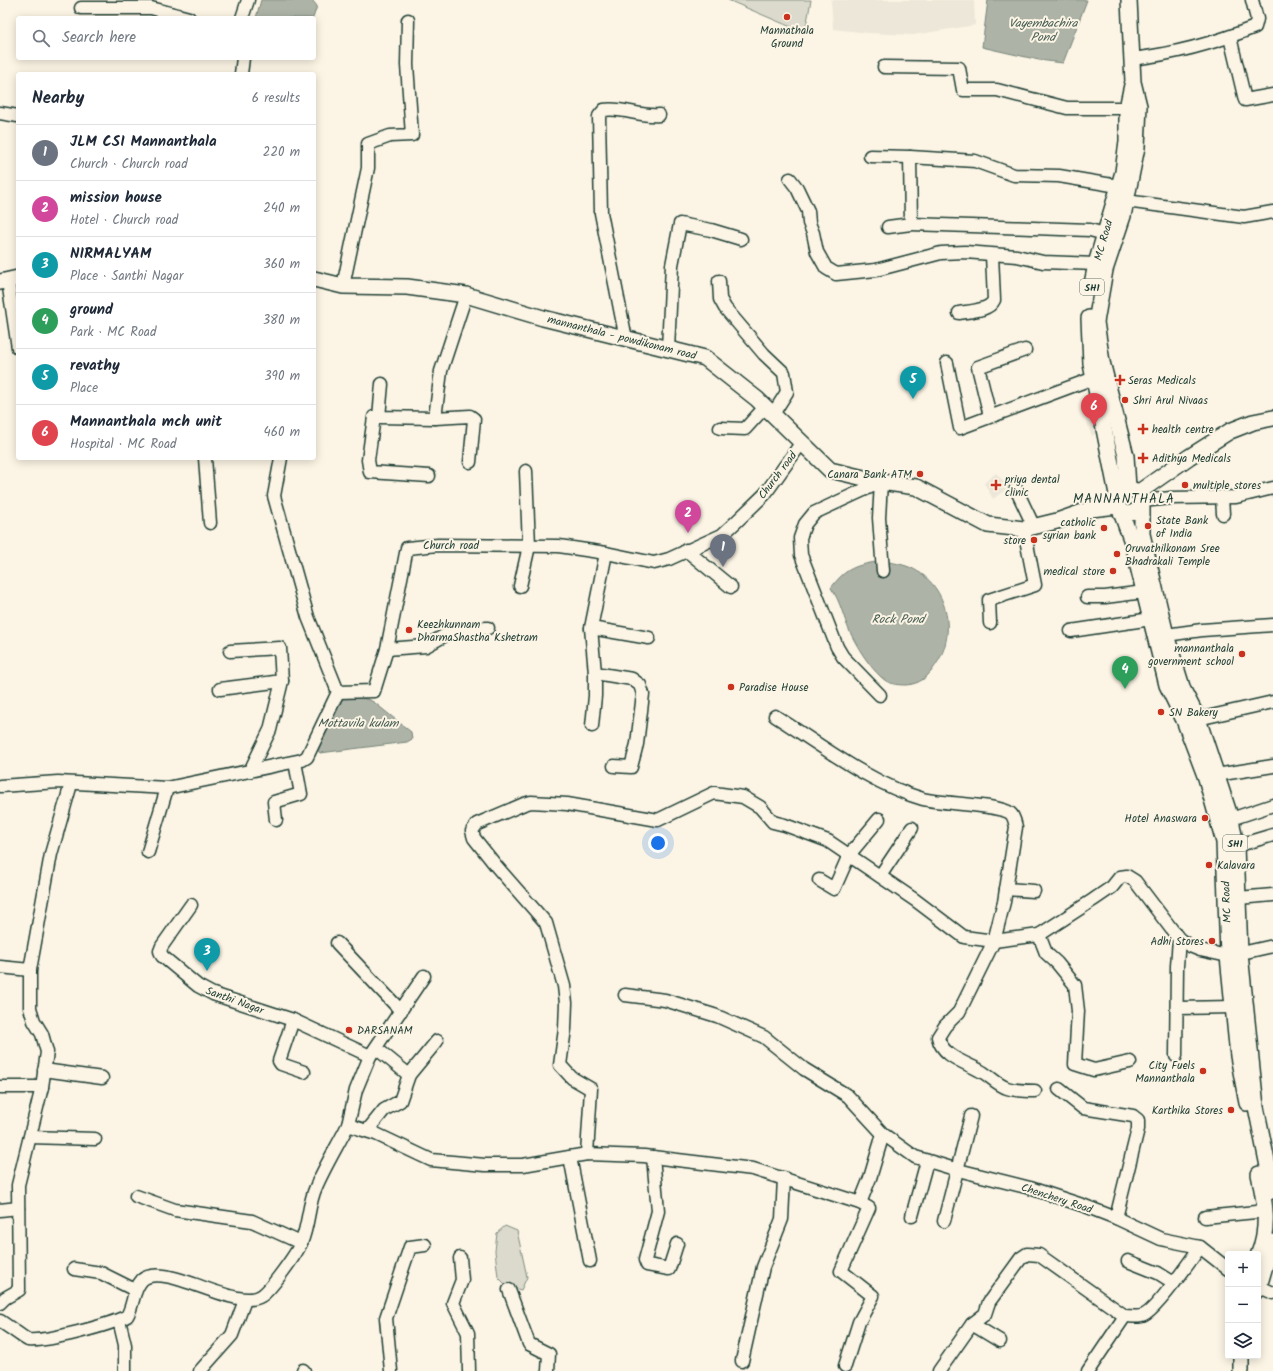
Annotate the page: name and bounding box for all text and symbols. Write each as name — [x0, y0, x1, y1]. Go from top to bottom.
marker: Mannathala Ground — [782, 12, 792, 22]
water label: Vayembachira Pond — [1009, 14, 1079, 47]
search box — [16, 16, 316, 60]
place label: Mannathala Ground — [760, 22, 814, 53]
text: Search here — [62, 26, 136, 50]
icon: search — [30, 27, 52, 49]
text: Nearby — [32, 85, 84, 112]
text: 6 results — [252, 88, 300, 109]
text: JLM CSI Mannanthala — [70, 130, 217, 154]
text: 1 — [43, 142, 47, 163]
text: 220 m — [263, 142, 300, 163]
text: Church · Church road — [70, 154, 188, 175]
text: mission house — [70, 186, 162, 210]
text: 2 — [41, 198, 49, 219]
text: 240 m — [263, 198, 300, 219]
text: Hotel · Church road — [70, 210, 178, 231]
street label: MC Road — [1090, 217, 1119, 263]
text: NIRMALYAM — [70, 242, 151, 266]
text: 3 — [41, 254, 49, 275]
text: 360 m — [263, 254, 300, 275]
text: Place · Santhi Nagar — [70, 266, 183, 287]
road number: SH1 — [1080, 279, 1104, 295]
text: ground — [70, 298, 113, 322]
text: 4 — [41, 310, 49, 331]
text: 380 m — [263, 310, 300, 331]
street label: mannanthala - powdikonam road — [545, 311, 699, 365]
text: Park · MC Road — [70, 322, 156, 343]
text: revathy — [70, 354, 120, 378]
text: 5 — [42, 366, 48, 387]
text: 390 m — [264, 366, 300, 387]
pin: 5 — [900, 366, 926, 399]
place label: Seras Medicals — [1128, 372, 1196, 390]
marker: Seras Medicals — [1115, 375, 1125, 385]
text: Place — [70, 378, 98, 399]
place label: Shri Arul Nivaas — [1133, 392, 1208, 410]
pin: 6 — [1081, 393, 1107, 426]
marker: Shri Arul Nivaas — [1120, 395, 1130, 405]
text: Mannanthala mch unit — [70, 410, 222, 434]
place label: health centre — [1152, 421, 1214, 439]
text: 6 — [41, 422, 49, 443]
text: 460 m — [264, 422, 300, 443]
marker: health centre — [1137, 423, 1149, 435]
text: Hospital · MC Road — [70, 434, 177, 455]
street label: Church road — [754, 447, 802, 503]
place label: Adithya Medicals — [1152, 450, 1231, 468]
marker: Adithya Medicals — [1137, 452, 1149, 464]
place label: Canara Bank ATM — [827, 466, 912, 484]
marker: Canara Bank ATM — [915, 469, 925, 479]
place label: priya dental clinic — [1004, 471, 1060, 502]
place label: multiple stores — [1193, 477, 1261, 495]
marker: priya dental clinic — [990, 479, 1002, 491]
marker: multiple stores — [1180, 480, 1190, 490]
district label: MANNANTHALA — [1073, 489, 1175, 510]
pin: 2 — [675, 500, 701, 533]
place label: State Bank of India — [1156, 512, 1209, 543]
place label: catholic syrian bank — [1043, 514, 1097, 545]
marker: State Bank of India — [1143, 521, 1153, 531]
marker: catholic syrian bank — [1099, 523, 1109, 533]
place label: store — [1003, 532, 1026, 550]
pin: 1 — [710, 534, 736, 567]
marker: store — [1029, 535, 1039, 545]
street label: Church road — [423, 537, 479, 555]
place label: Oruvathilkonam Sree Bhadrakali Temple — [1125, 540, 1220, 571]
marker: Oruvathilkonam Sree Bhadrakali Temple — [1112, 549, 1122, 559]
place label: medical store — [1044, 563, 1105, 581]
marker: medical store — [1108, 566, 1118, 576]
water label: Rock Pond — [872, 610, 927, 629]
place label: Keezhkunnam DharmaShastha Kshetram — [417, 616, 538, 647]
marker: Keezhkunnam DharmaShastha Kshetram — [404, 625, 414, 635]
place label: mannanthala government school — [1147, 640, 1234, 671]
marker: mannanthala government school — [1237, 649, 1247, 659]
pin: 4 — [1112, 656, 1138, 689]
place label: Paradise House — [739, 679, 808, 697]
marker: Paradise House — [726, 682, 736, 692]
place label: SN Bakery — [1169, 704, 1219, 722]
marker: SN Bakery — [1156, 707, 1166, 717]
water label: Mottavila kulam — [318, 714, 400, 733]
place label: Hotel Anaswara — [1125, 810, 1197, 828]
marker: Hotel Anaswara — [1200, 813, 1210, 823]
your location — [648, 833, 668, 853]
road number: SH1 — [1223, 835, 1247, 851]
place label: Kalavara — [1217, 857, 1255, 875]
marker: Kalavara — [1204, 860, 1214, 870]
street label: MC Road — [1217, 880, 1237, 923]
place label: Adhi Stores — [1151, 933, 1204, 951]
marker: Adhi Stores — [1207, 936, 1217, 946]
pin: 3 — [194, 938, 220, 971]
street label: Santhi Nagar — [203, 982, 268, 1020]
place label: DARSANAM — [357, 1022, 413, 1040]
marker: DARSANAM — [344, 1025, 354, 1035]
place label: City Fuels Mannanthala — [1135, 1057, 1195, 1088]
marker: City Fuels Mannanthala — [1198, 1066, 1208, 1076]
place label: Karthika Stores — [1152, 1102, 1223, 1120]
marker: Karthika Stores — [1226, 1105, 1236, 1115]
street label: Chenchery Road — [1019, 1179, 1095, 1219]
map controls — [1225, 1251, 1261, 1359]
button: + — [1225, 1251, 1261, 1287]
button: − — [1225, 1287, 1261, 1323]
button: layers — [1225, 1323, 1261, 1359]

